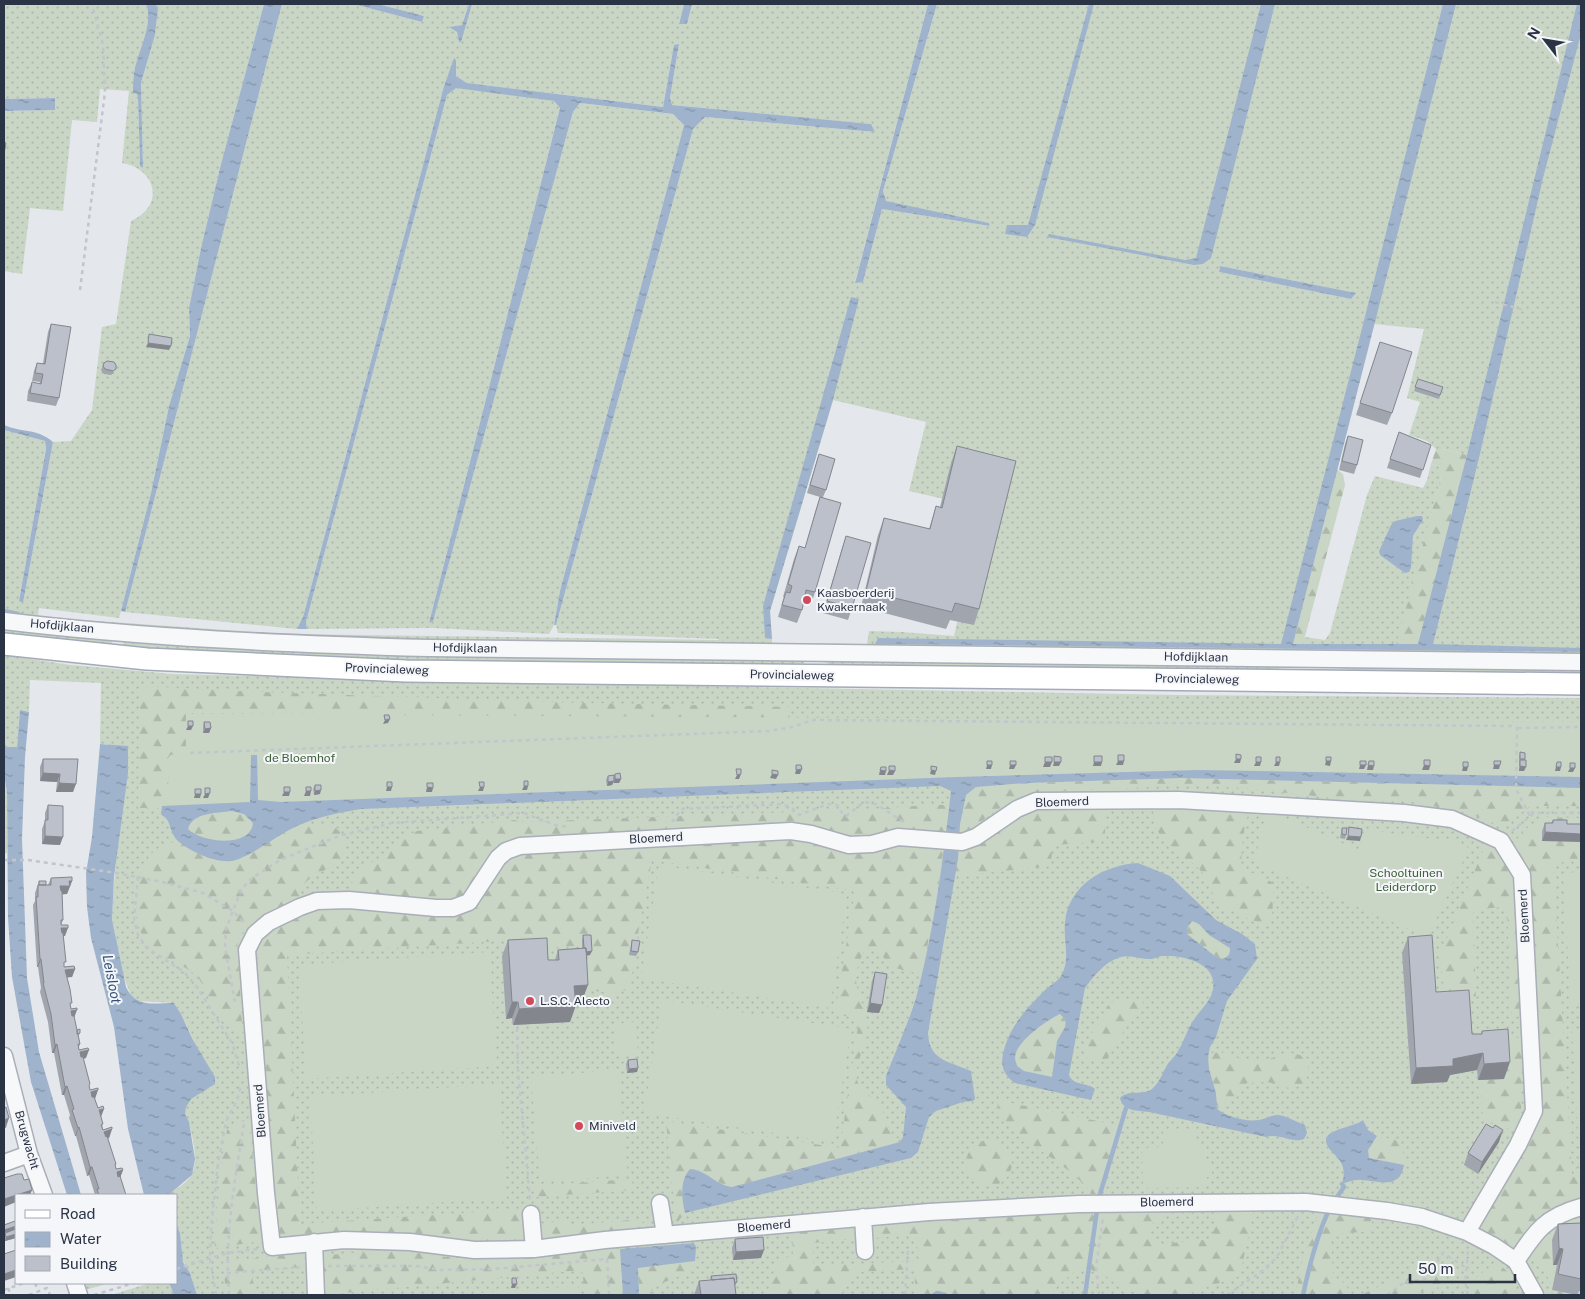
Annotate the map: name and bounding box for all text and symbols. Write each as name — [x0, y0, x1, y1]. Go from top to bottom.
north arrow — [1520, 15, 1570, 65]
text: N — [1524, 24, 1544, 42]
place label: Kaasboerderij Kwakernaak — [817, 586, 894, 614]
marker: Kaasboerderij Kwakernaak — [801, 594, 813, 606]
street label: Hofdijklaan — [29, 616, 95, 636]
street label: Hofdijklaan — [433, 640, 497, 656]
street label: Hofdijklaan — [1164, 649, 1228, 665]
street label: Provincialeweg — [345, 661, 429, 677]
street label: Provincialeweg — [750, 667, 834, 683]
street label: Provincialeweg — [1155, 671, 1239, 687]
park label: de Bloemhof — [265, 751, 335, 765]
street label: Bloemerd — [1035, 794, 1089, 810]
street label: Bloemerd — [629, 830, 683, 846]
park label: Schooltuinen Leiderdorp — [1369, 866, 1443, 894]
street label: Bloemerd — [1516, 889, 1532, 943]
water label: Leisloot — [99, 953, 125, 1005]
place label: L.S.C. Alecto — [540, 994, 610, 1008]
marker: L.S.C. Alecto — [524, 995, 536, 1007]
street label: Bloemerd — [251, 1084, 269, 1138]
street label: Brugwacht — [12, 1109, 42, 1171]
place label: Miniveld — [589, 1119, 636, 1133]
marker: Miniveld — [573, 1120, 585, 1132]
legend — [15, 1194, 178, 1284]
street label: Bloemerd — [1140, 1195, 1194, 1209]
text: Road — [60, 1205, 96, 1222]
street label: Bloemerd — [737, 1217, 791, 1235]
text: Water — [60, 1230, 102, 1247]
scale bar — [1410, 1252, 1515, 1284]
text: Building — [60, 1255, 118, 1272]
text: 50 m — [1418, 1260, 1453, 1277]

